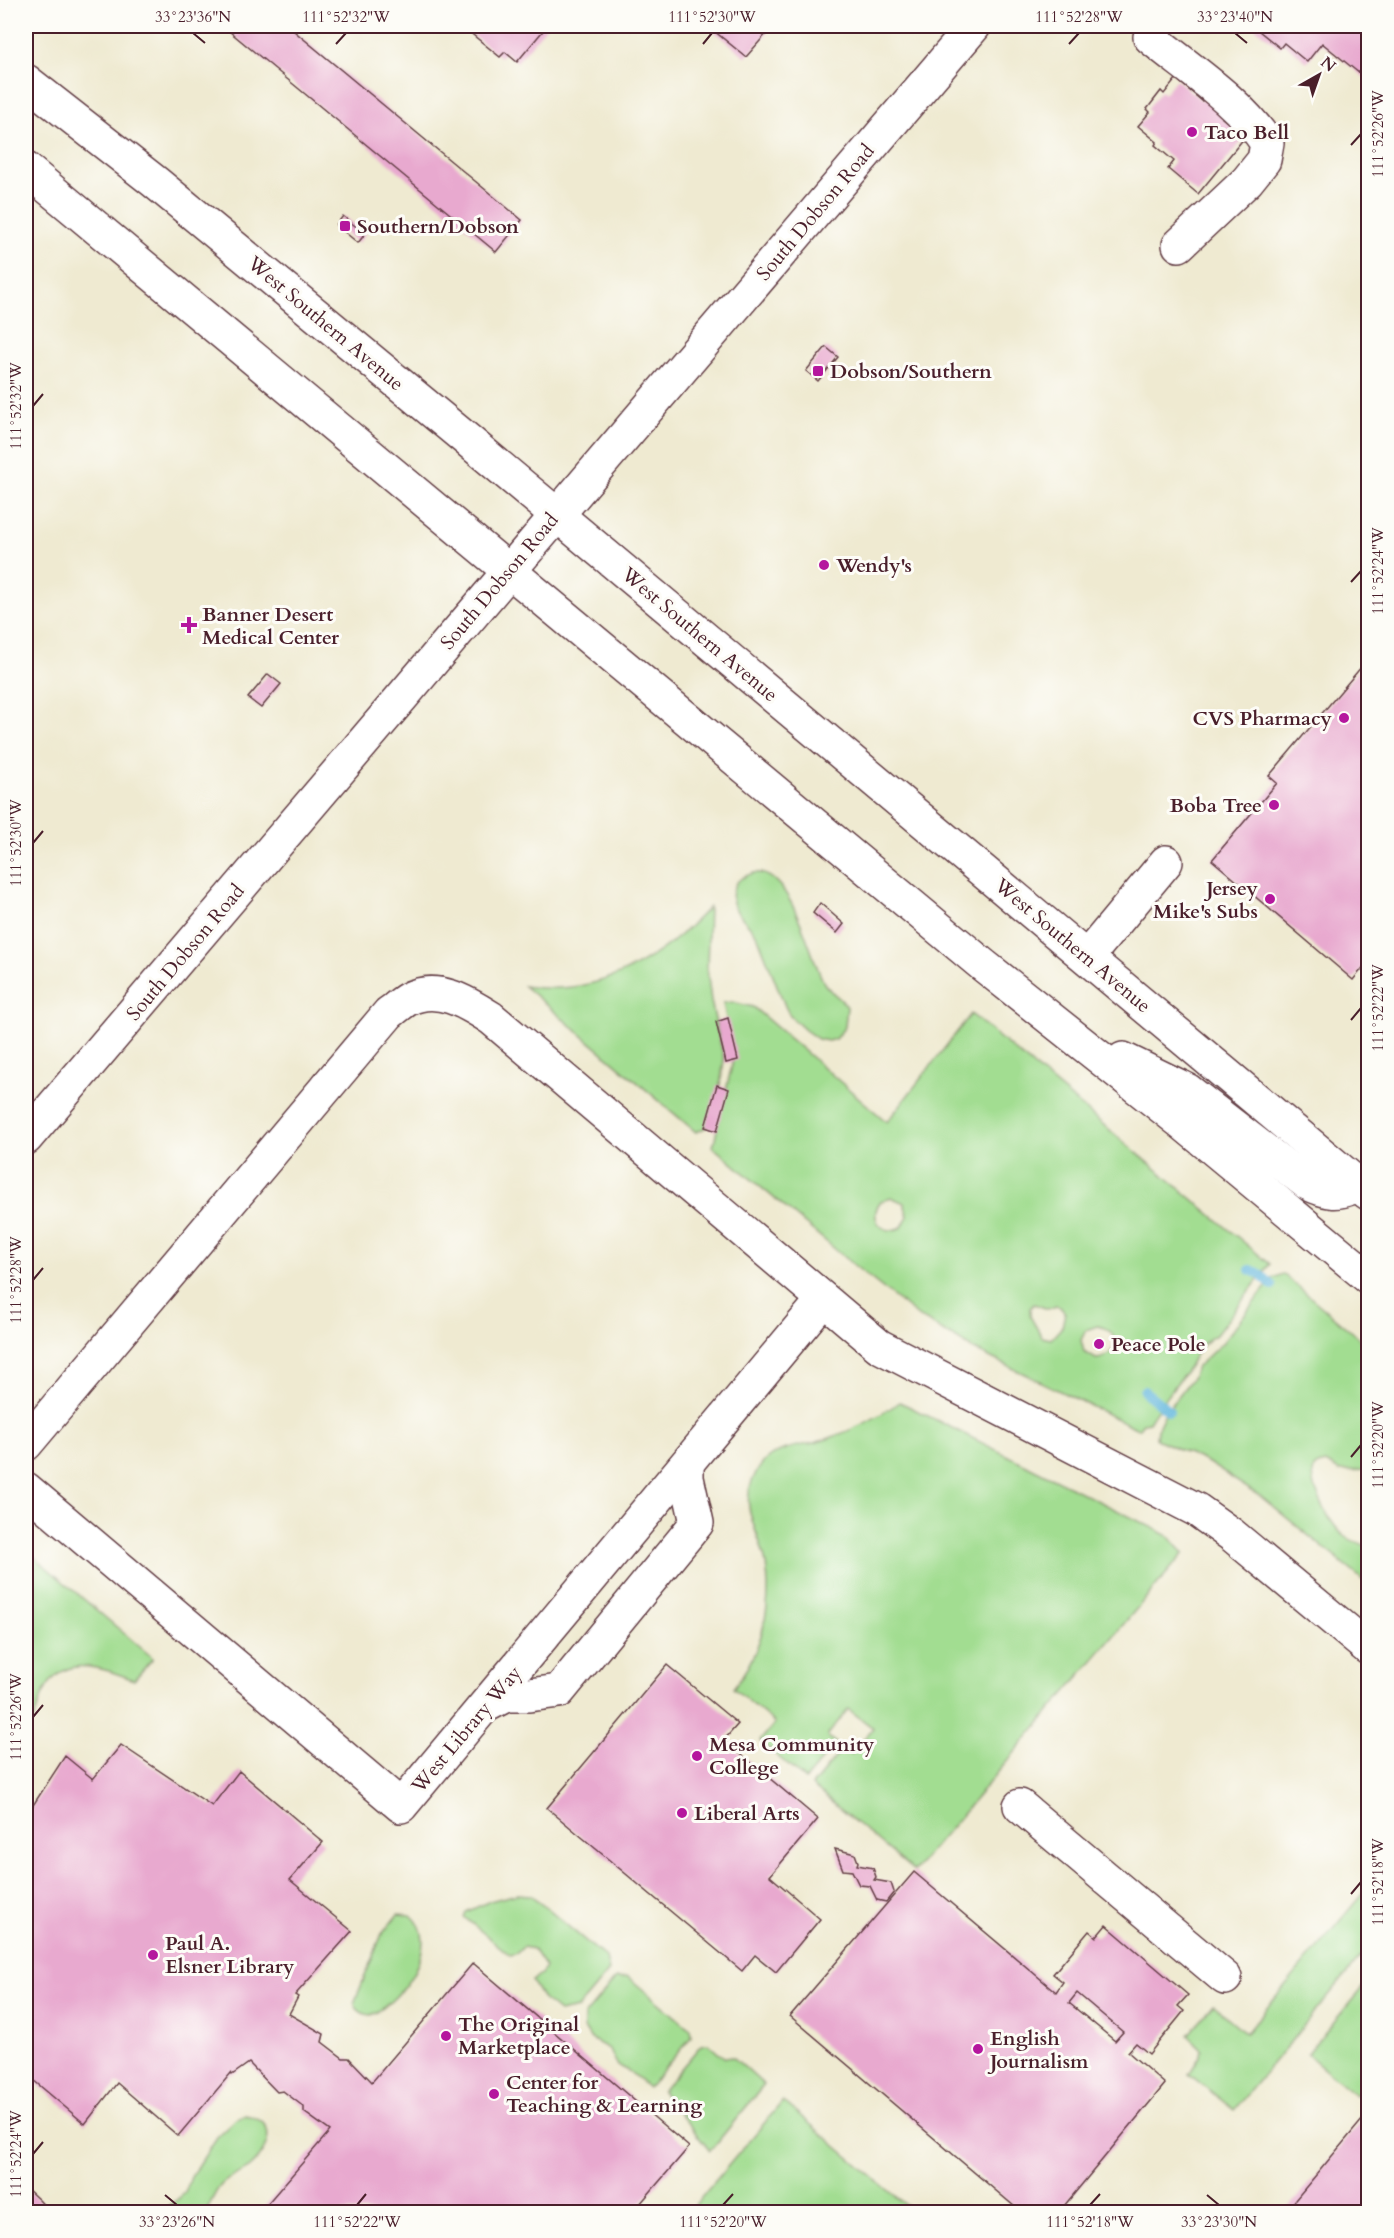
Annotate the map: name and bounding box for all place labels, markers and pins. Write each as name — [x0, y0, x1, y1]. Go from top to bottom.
place label: Taco Bell — [1204, 119, 1289, 146]
marker: Taco Bell — [1185, 125, 1199, 139]
place label: Southern/Dobson — [357, 213, 519, 240]
marker: Southern/Dobson — [338, 219, 352, 233]
place label: Dobson/Southern — [830, 358, 992, 385]
marker: Dobson/Southern — [811, 364, 825, 378]
place label: Wendy's — [835, 552, 912, 579]
marker: Wendy's — [817, 558, 831, 572]
place label: Banner Desert Medical Center — [202, 601, 340, 651]
marker: Banner Desert Medical Center — [180, 616, 198, 634]
place label: CVS Pharmacy — [1192, 705, 1333, 732]
marker: CVS Pharmacy — [1337, 711, 1351, 725]
place label: Boba Tree — [1169, 792, 1262, 819]
marker: Boba Tree — [1267, 798, 1281, 812]
place label: Jersey Mike's Subs — [1153, 875, 1259, 925]
marker: Jersey Mike's Subs — [1263, 892, 1277, 906]
place label: Peace Pole — [1111, 1331, 1206, 1358]
marker: Peace Pole — [1092, 1337, 1106, 1351]
place label: Mesa Community College — [709, 1731, 875, 1781]
marker: Mesa Community College — [690, 1749, 704, 1763]
place label: Liberal Arts — [694, 1800, 800, 1827]
marker: Liberal Arts — [675, 1806, 689, 1820]
place label: Paul A. Elsner Library — [165, 1930, 295, 1980]
marker: Paul A. Elsner Library — [146, 1948, 160, 1962]
place label: The Original Marketplace — [458, 2011, 579, 2061]
place label: English Journalism — [987, 2025, 1089, 2075]
marker: The Original Marketplace — [439, 2029, 453, 2043]
marker: English Journalism — [971, 2042, 985, 2056]
place label: Center for Teaching & Learning — [506, 2069, 702, 2119]
marker: Center for Teaching & Learning — [487, 2087, 501, 2101]

